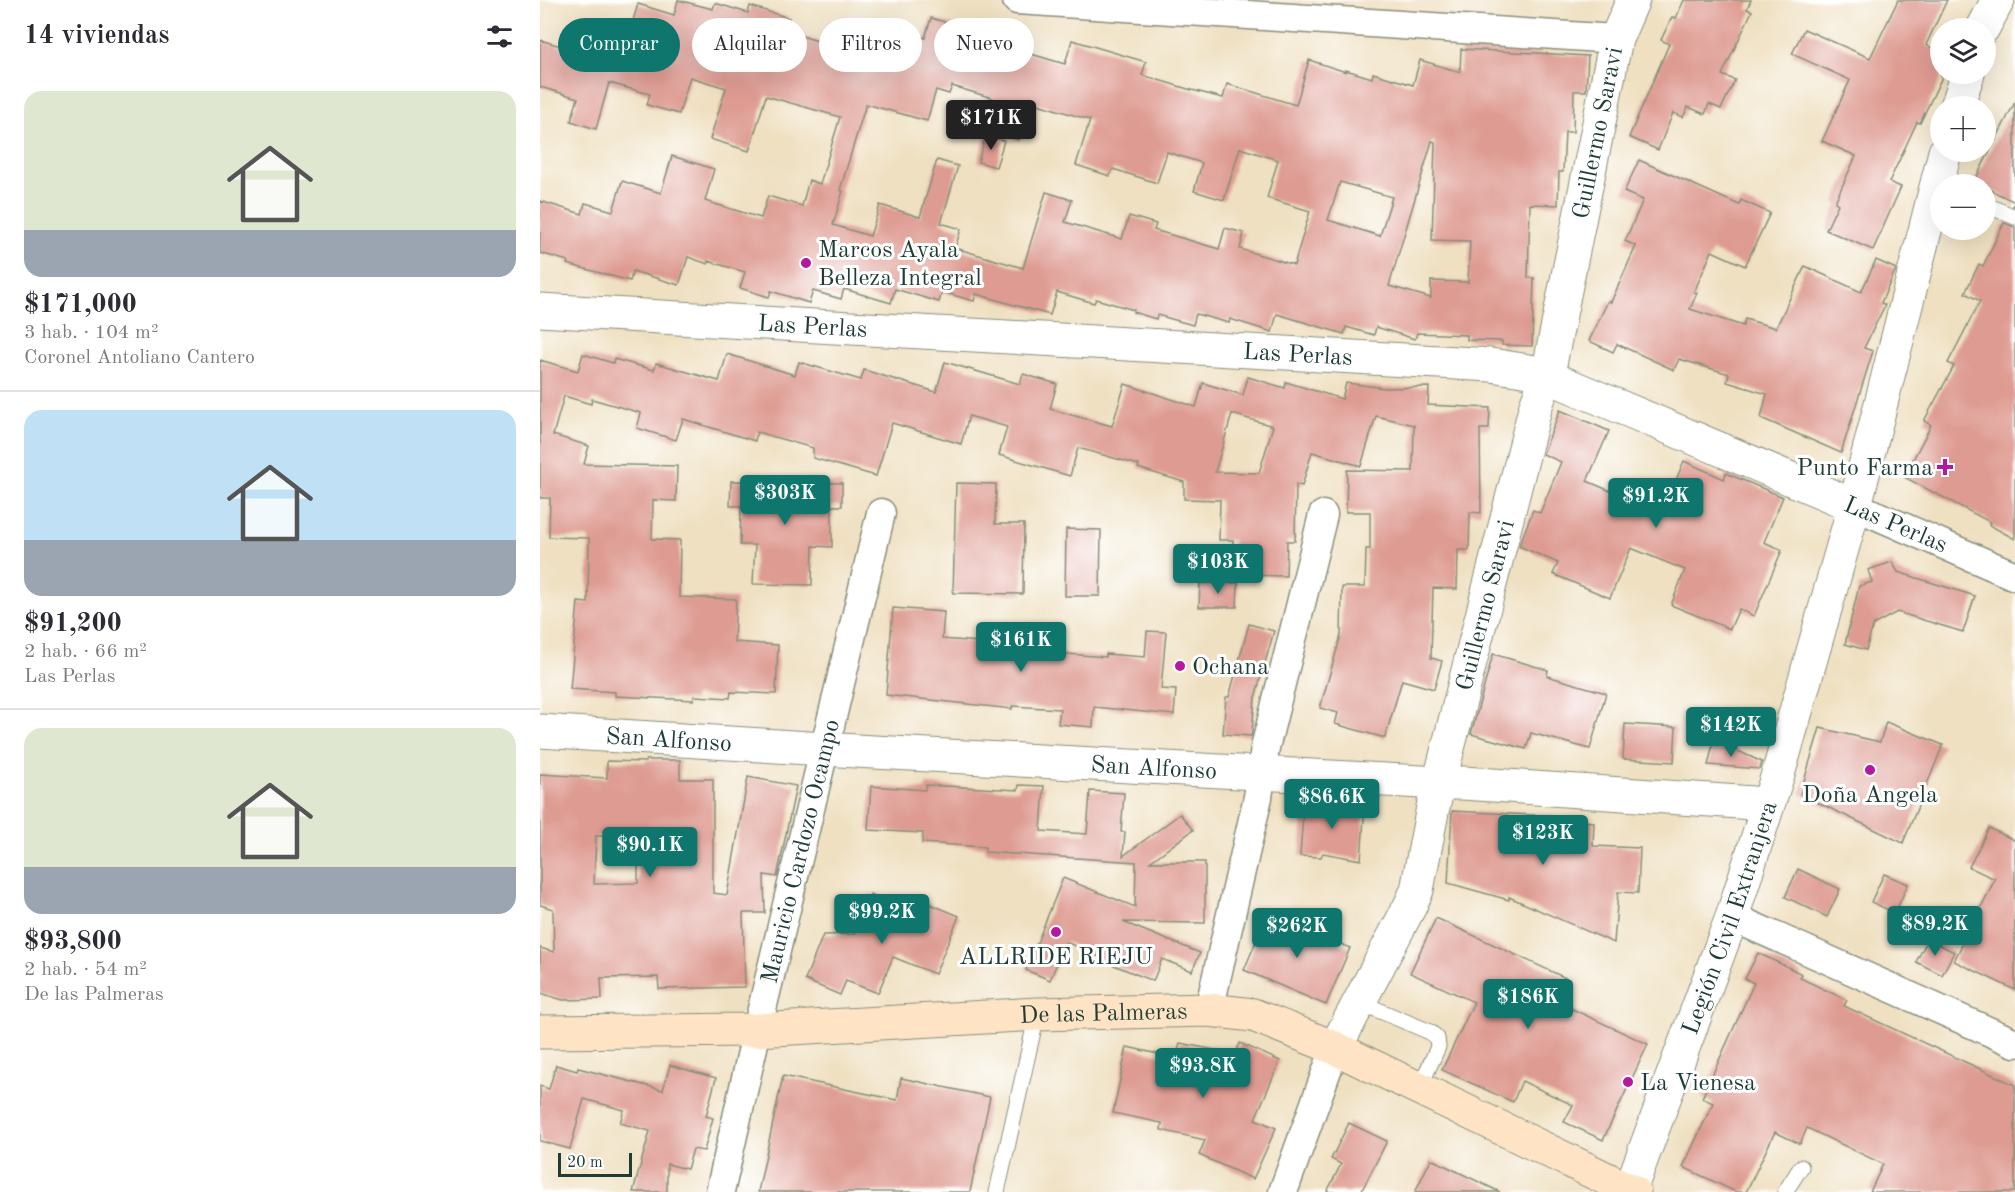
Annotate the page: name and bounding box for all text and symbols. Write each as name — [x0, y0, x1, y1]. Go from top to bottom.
chip: Comprar — [558, 18, 680, 72]
chip: Alquilar — [692, 18, 807, 72]
chip: Filtros — [819, 18, 922, 72]
chip: Nuevo — [934, 18, 1034, 72]
map controls — [1930, 18, 1996, 240]
button: layers — [1930, 18, 1996, 84]
icon: filters — [483, 20, 516, 53]
text: 14 viviendas — [24, 23, 170, 49]
street label: Guillermo Saravi — [1570, 45, 1628, 221]
button: + — [1930, 96, 1996, 162]
pin: $171K — [949, 100, 1033, 151]
text: $171K — [960, 109, 1022, 129]
icon: home — [216, 130, 324, 238]
button: − — [1930, 174, 1996, 240]
place label: Marcos Ayala Belleza Integral — [818, 239, 982, 291]
marker: Marcos Ayala Belleza Integral — [799, 256, 813, 270]
text: $171,000 — [24, 292, 137, 318]
street label: Las Perlas — [757, 313, 868, 343]
text: 3 hab. · 104 m² — [24, 323, 158, 343]
street label: Las Perlas — [1242, 341, 1353, 371]
text: Coronel Antoliano Cantero — [24, 348, 255, 368]
icon: home — [216, 449, 324, 557]
place label: Punto Farma — [1797, 457, 1933, 481]
marker: Punto Farma — [1938, 460, 1952, 474]
pin: $303K — [743, 475, 827, 526]
pin: $91.2K — [1607, 478, 1705, 529]
text: $303K — [754, 484, 816, 504]
text: $91.2K — [1622, 487, 1690, 507]
street label: Las Perlas — [1840, 493, 1950, 558]
street label: Guillermo Saravi — [1453, 518, 1520, 693]
pin: $103K — [1176, 544, 1260, 595]
text: $103K — [1187, 553, 1249, 573]
text: $91,200 — [24, 611, 122, 637]
pin: $161K — [979, 622, 1063, 673]
text: $161K — [990, 631, 1052, 651]
text: 2 hab. · 66 m² — [24, 642, 147, 662]
place label: Ochana — [1192, 656, 1269, 680]
marker: Ochana — [1173, 659, 1187, 673]
text: Las Perlas — [24, 667, 115, 687]
pin: $142K — [1689, 707, 1773, 758]
text: $142K — [1700, 716, 1762, 736]
street label: Mauricio Cardozo Ocampo — [759, 717, 845, 986]
street label: San Alfonso — [605, 725, 732, 757]
street label: San Alfonso — [1090, 754, 1218, 785]
marker: Doña Angela — [1863, 763, 1877, 777]
icon: home — [216, 767, 324, 875]
pin: $86.6K — [1283, 779, 1381, 830]
place label: Doña Angela — [1802, 784, 1938, 808]
text: $86.6K — [1298, 788, 1366, 808]
street label: Legión Civil Extranjera — [1679, 798, 1783, 1038]
pin: $123K — [1501, 815, 1585, 866]
text: $123K — [1512, 824, 1574, 844]
pin: $90.1K — [601, 827, 699, 878]
text: $90.1K — [616, 836, 684, 856]
pin: $99.2K — [833, 894, 931, 945]
text: $99.2K — [848, 903, 916, 923]
pin: $89.2K — [1886, 906, 1984, 957]
pin: $262K — [1255, 908, 1339, 959]
text: $89.2K — [1901, 915, 1969, 935]
text: $262K — [1266, 917, 1328, 937]
marker: ALLRIDE RIEJU — [1049, 925, 1063, 939]
text: $93,800 — [24, 929, 122, 955]
place label: ALLRIDE RIEJU — [959, 946, 1153, 970]
text: 2 hab. · 54 m² — [24, 960, 147, 980]
pin: $186K — [1486, 979, 1570, 1030]
text: De las Palmeras — [24, 985, 164, 1005]
text: $186K — [1497, 988, 1559, 1008]
street label: De las Palmeras — [1019, 1001, 1188, 1029]
pin: $93.8K — [1154, 1048, 1252, 1099]
text: $93.8K — [1169, 1057, 1237, 1077]
place label: La Vienesa — [1640, 1072, 1756, 1096]
marker: La Vienesa — [1621, 1075, 1635, 1089]
scale bar — [558, 1150, 632, 1178]
text: 20 m — [567, 1155, 603, 1171]

